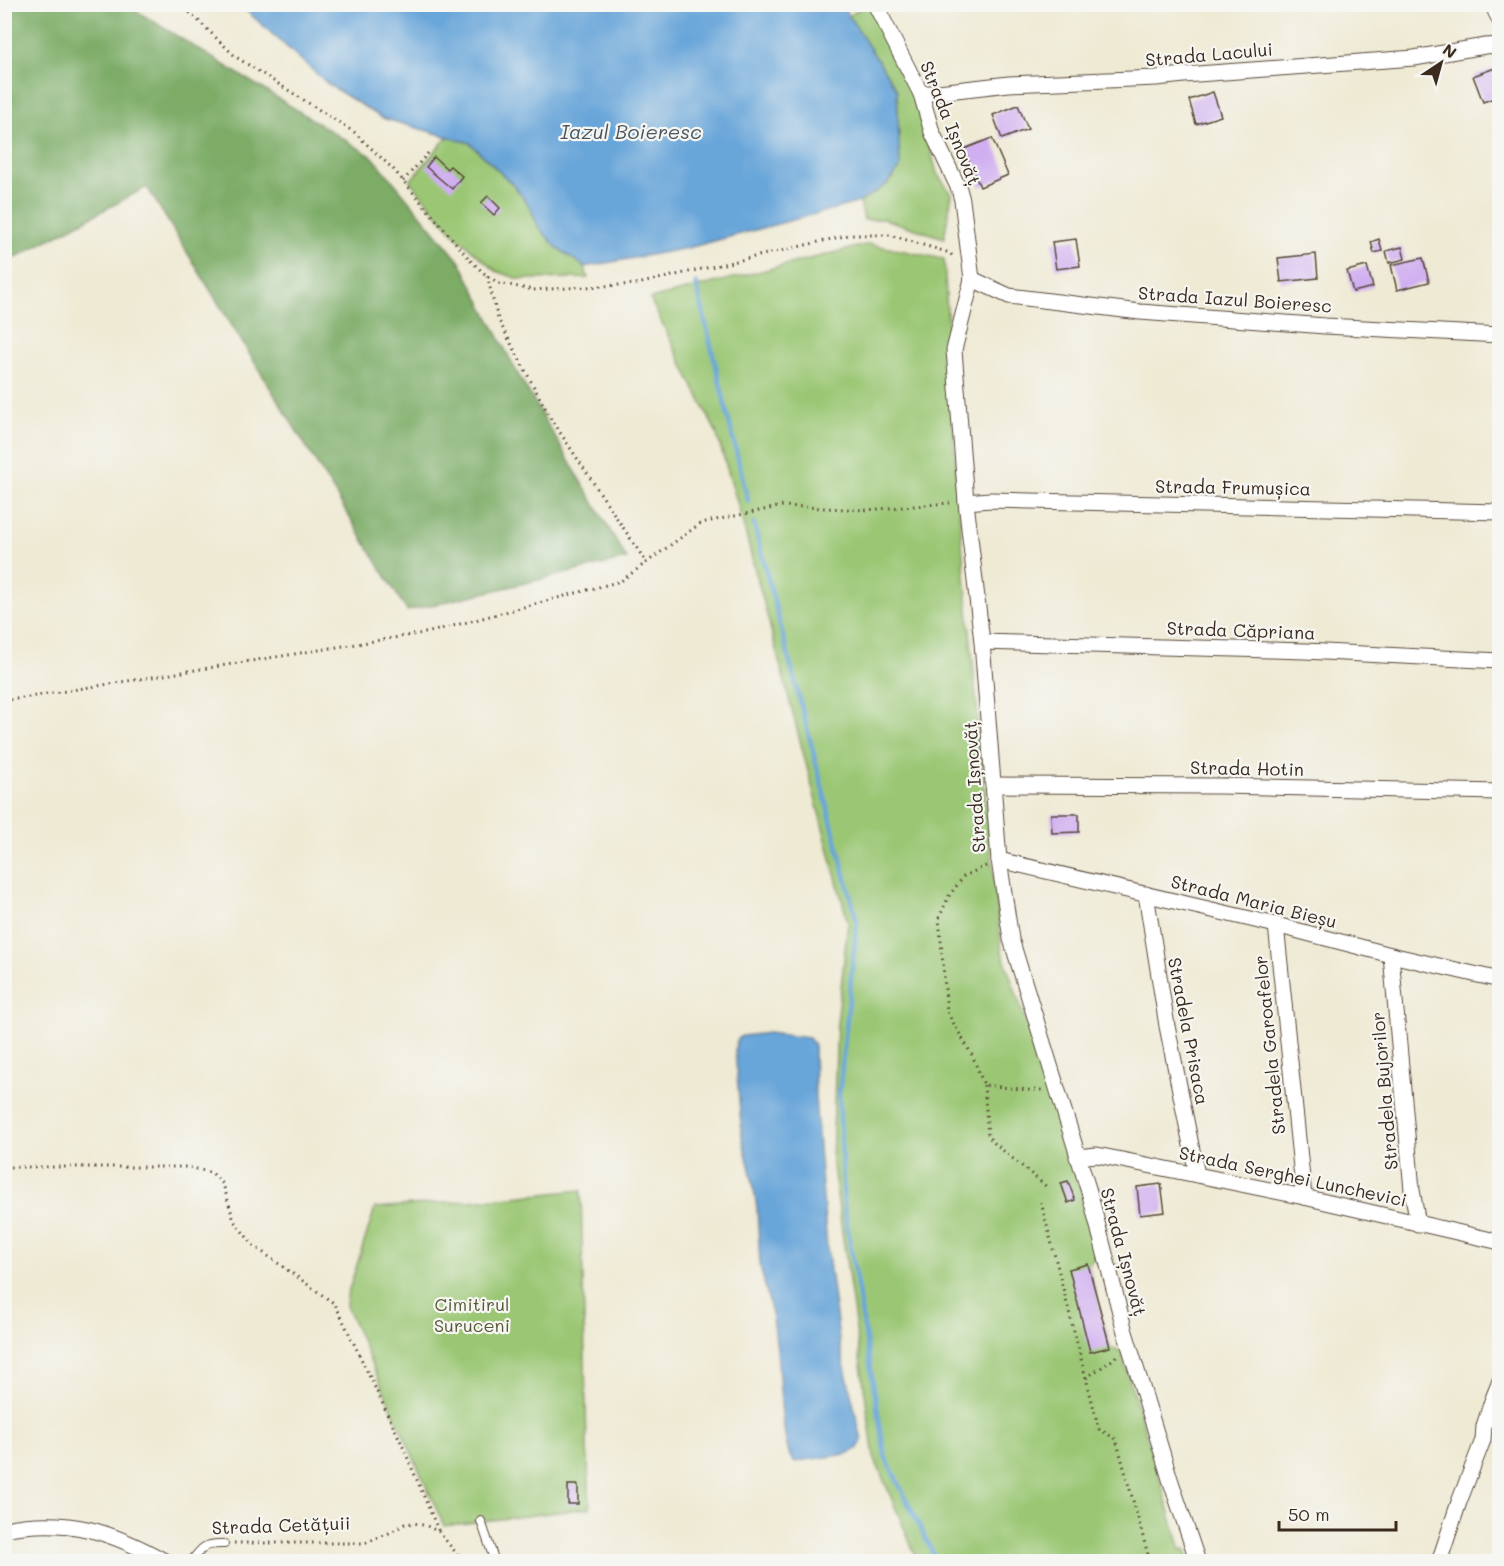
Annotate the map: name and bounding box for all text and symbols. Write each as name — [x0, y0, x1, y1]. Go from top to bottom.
north arrow — [1411, 33, 1471, 93]
street label: Strada Lacului — [1144, 36, 1274, 72]
text: N — [1439, 38, 1461, 63]
street label: Strada Ișnovăț — [915, 57, 987, 189]
water label: Iazul Boieresc — [560, 118, 702, 144]
street label: Strada Iazul Boieresc — [1137, 280, 1333, 318]
street label: Strada Frumușica — [1155, 474, 1311, 500]
street label: Strada Căpriana — [1166, 615, 1316, 645]
street label: Strada Ișnovăț — [957, 720, 991, 854]
street label: Strada Hotin — [1190, 755, 1304, 781]
street label: Strada Maria Bieșu — [1169, 869, 1339, 933]
street label: Stradela Garoafelor — [1248, 954, 1290, 1136]
street label: Stradela Prisaca — [1163, 955, 1215, 1107]
street label: Stradela Bujorilor — [1365, 1011, 1403, 1171]
street label: Strada Serghei Lunchevici — [1177, 1140, 1409, 1212]
street label: Strada Ișnovăț — [1095, 1185, 1153, 1319]
park label: Cimitirul Suruceni — [434, 1292, 510, 1337]
scale bar — [1279, 1494, 1396, 1532]
text: 50 m — [1288, 1502, 1330, 1526]
street label: Strada Cetățuii — [211, 1511, 351, 1539]

